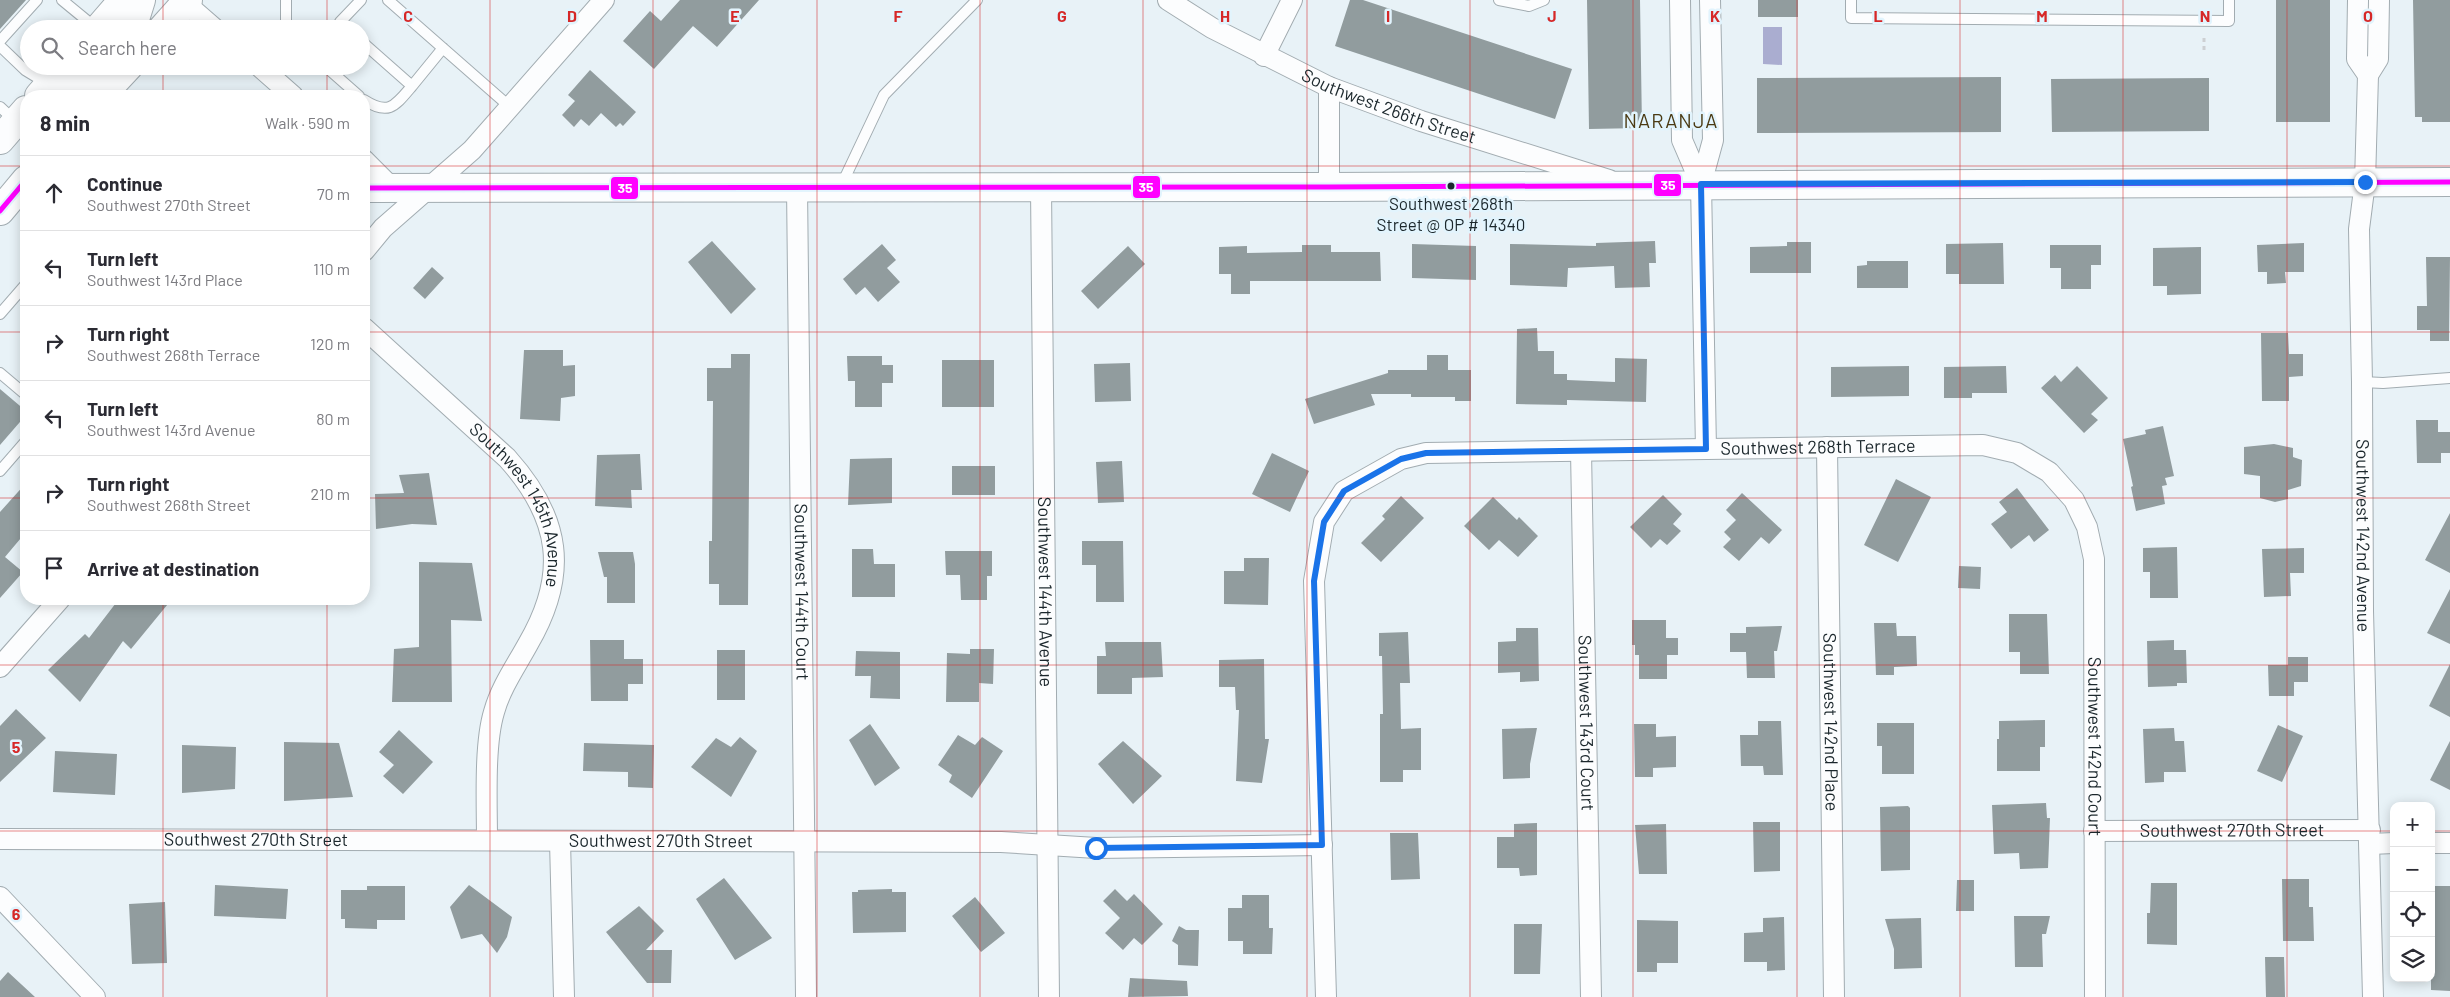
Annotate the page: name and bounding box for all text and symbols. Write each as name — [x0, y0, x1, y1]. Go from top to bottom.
text: C — [403, 6, 413, 25]
text: D — [567, 6, 577, 25]
text: E — [730, 6, 740, 25]
text: F — [894, 6, 903, 25]
text: G — [1057, 6, 1067, 25]
text: H — [1220, 6, 1230, 25]
text: I — [1386, 6, 1390, 25]
text: J — [1547, 6, 1557, 25]
text: K — [1710, 6, 1720, 25]
text: L — [1873, 6, 1883, 25]
text: M — [2036, 6, 2048, 25]
text: N — [2200, 6, 2210, 25]
text: O — [2363, 6, 2373, 25]
search box — [20, 20, 370, 75]
icon: search — [38, 34, 66, 62]
text: Search here — [78, 36, 177, 59]
street label: Southwest 266th Street — [1298, 63, 1479, 148]
district label: NARANJA — [1624, 108, 1718, 132]
text: 8 min — [40, 110, 90, 135]
text: Walk · 590 m — [265, 113, 350, 132]
route end — [2354, 171, 2377, 194]
text: Continue — [87, 172, 163, 195]
line badge: 35 — [1653, 173, 1682, 197]
line badge: 35 — [1132, 175, 1161, 199]
line badge: 35 — [610, 176, 639, 200]
text: 35 — [1660, 176, 1676, 193]
text: 35 — [1138, 178, 1154, 195]
icon: ahead — [40, 179, 68, 207]
text: 35 — [617, 179, 633, 196]
marker: Southwest 268th Street @ OP # 14340 — [1446, 181, 1456, 191]
text: 70 m — [317, 184, 350, 203]
place label: Southwest 268th Street @ OP # 14340 — [1377, 193, 1525, 234]
text: Southwest 270th Street — [87, 195, 251, 214]
text: Turn left — [87, 247, 158, 270]
icon: left — [40, 254, 68, 282]
text: 110 m — [313, 259, 350, 278]
text: Southwest 143rd Place — [87, 270, 243, 289]
text: Turn right — [87, 322, 169, 345]
icon: right — [40, 329, 68, 357]
text: 120 m — [310, 334, 350, 353]
text: Southwest 268th Terrace — [87, 345, 260, 364]
text: Turn left — [87, 397, 158, 420]
icon: left — [40, 404, 68, 432]
text: 80 m — [316, 409, 350, 428]
street label: Southwest 145th Avenue — [465, 417, 566, 590]
text: Southwest 143rd Avenue — [87, 420, 255, 439]
street label: Southwest 268th Terrace — [1720, 434, 1916, 459]
street label: Southwest 142nd Avenue — [2352, 439, 2376, 632]
text: Turn right — [87, 472, 169, 495]
icon: right — [40, 479, 68, 507]
text: 210 m — [311, 484, 350, 503]
text: Southwest 268th Street — [87, 495, 251, 514]
street label: Southwest 144th Avenue — [1034, 497, 1058, 687]
street label: Southwest 144th Court — [791, 503, 814, 680]
icon: arrive — [40, 554, 68, 582]
text: Arrive at destination — [87, 557, 259, 580]
street label: Southwest 142nd Place — [1819, 632, 1844, 812]
street label: Southwest 143rd Court — [1574, 635, 1600, 811]
street label: Southwest 142nd Court — [2084, 657, 2107, 836]
text: 5 — [12, 737, 21, 756]
map controls — [2390, 802, 2435, 982]
button: + — [2390, 802, 2435, 847]
street label: Southwest 270th Street — [2140, 818, 2324, 841]
street label: Southwest 270th Street — [164, 827, 348, 850]
street label: Southwest 270th Street — [569, 829, 753, 851]
route start — [1085, 837, 1108, 860]
button: − — [2390, 847, 2435, 892]
button: locate — [2390, 892, 2435, 937]
text: 6 — [12, 904, 21, 923]
button: layers — [2390, 937, 2435, 982]

